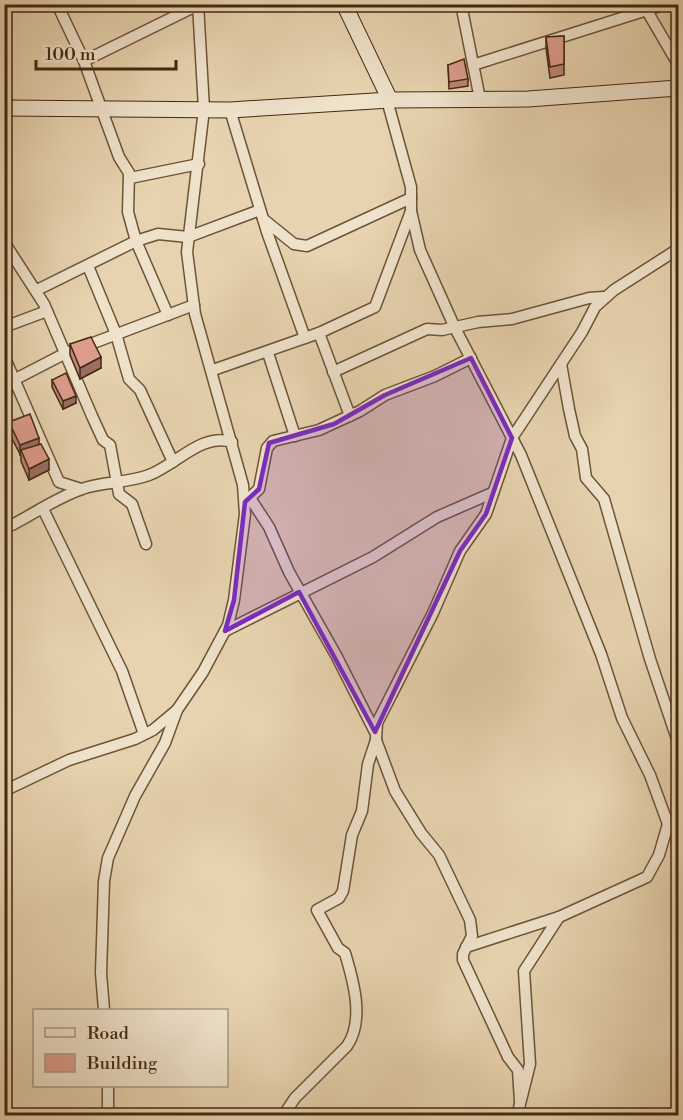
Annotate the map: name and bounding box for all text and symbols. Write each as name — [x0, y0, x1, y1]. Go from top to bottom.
scale bar — [36, 33, 176, 71]
text: 100 m — [45, 43, 96, 66]
legend — [33, 1009, 228, 1087]
text: Road — [87, 1022, 130, 1045]
text: Building — [86, 1052, 158, 1075]

